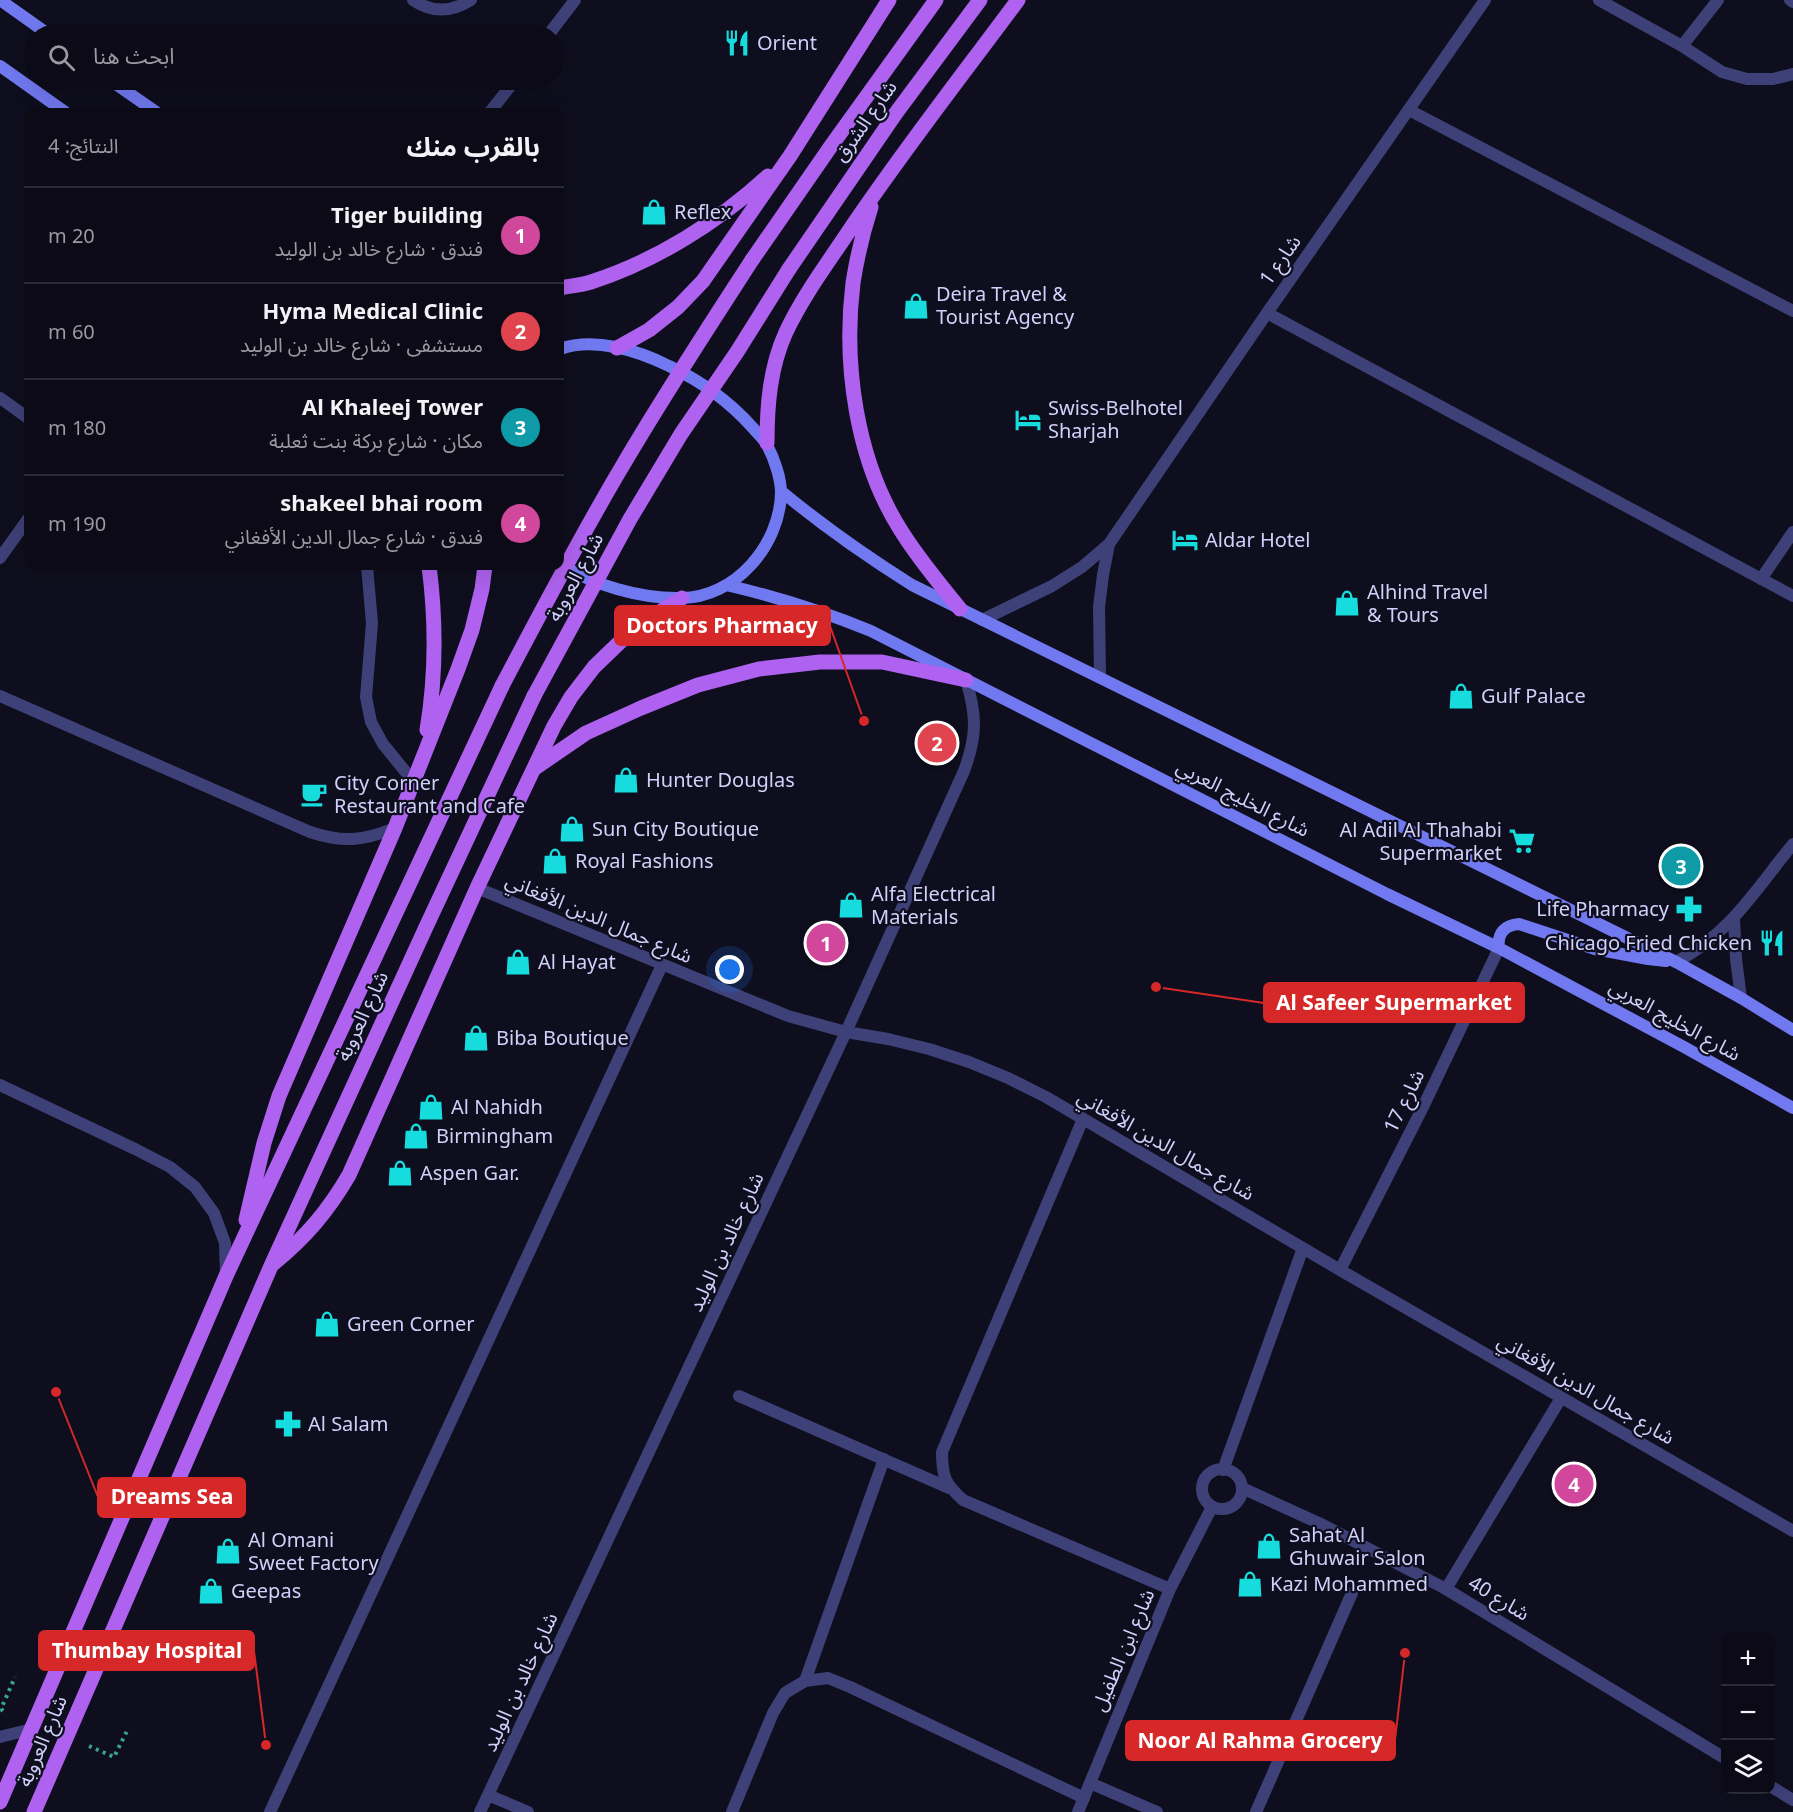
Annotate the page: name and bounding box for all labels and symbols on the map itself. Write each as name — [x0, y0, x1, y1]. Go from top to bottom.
restaurant icon: Orient — [722, 28, 752, 58]
place label: Orient — [757, 29, 817, 56]
street label: شارع الشرق — [827, 74, 904, 168]
shop icon: Reflex — [639, 197, 669, 227]
place label: Reflex — [674, 198, 732, 225]
street label: شارع 1 — [1253, 229, 1308, 291]
place label: Deira Travel & Tourist Agency — [936, 280, 1075, 330]
shop icon: Deira Travel & Tourist Agency — [901, 291, 931, 321]
place label: Swiss-Belhotel Sharjah — [1048, 394, 1183, 444]
hotel icon: Swiss-Belhotel Sharjah — [1013, 405, 1043, 435]
hotel icon: Aldar Hotel — [1170, 525, 1200, 555]
place label: Aldar Hotel — [1205, 526, 1311, 553]
street label: شارع العروبة — [540, 528, 611, 627]
place label: Alhind Travel & Tours — [1367, 578, 1488, 628]
shop icon: Alhind Travel & Tours — [1332, 588, 1362, 618]
callout: Doctors Pharmacy — [615, 606, 830, 645]
text: Doctors Pharmacy — [626, 611, 818, 639]
shop icon: Gulf Palace — [1446, 681, 1476, 711]
place label: Gulf Palace — [1481, 682, 1586, 709]
pin: 2 — [918, 720, 956, 766]
street label: شارع الخليج العربي — [1171, 752, 1315, 845]
shop icon: Hunter Douglas — [611, 765, 641, 795]
place label: Hunter Douglas — [646, 766, 795, 793]
place label: City Corner Restaurant and Cafe — [334, 769, 525, 819]
cafe icon: City Corner Restaurant and Cafe — [299, 779, 329, 809]
shop icon: Sun City Boutique — [557, 814, 587, 844]
place label: Sun City Boutique — [592, 815, 759, 842]
place label: Al Adil Al Thahabi Supermarket — [1339, 816, 1502, 866]
supermarket icon: Al Adil Al Thahabi Supermarket — [1507, 826, 1537, 856]
pin: 3 — [1662, 844, 1700, 888]
shop icon: Royal Fashions — [540, 846, 570, 876]
place label: Royal Fashions — [575, 847, 714, 874]
street label: شارع جمال الدين الأفغاني — [501, 866, 697, 972]
place label: Alfa Electrical Materials — [871, 880, 996, 930]
shop icon: Alfa Electrical Materials — [836, 890, 866, 920]
pharmacy icon: Life Pharmacy — [1674, 894, 1704, 924]
place label: Life Pharmacy — [1536, 895, 1670, 922]
pin: 1 — [806, 920, 846, 966]
restaurant icon: Chicago Fried Chicken — [1757, 928, 1787, 958]
place label: Chicago Fried Chicken — [1545, 929, 1752, 956]
shop icon: Al Hayat — [503, 947, 533, 977]
place label: Al Hayat — [538, 948, 616, 975]
your location — [715, 955, 744, 984]
street label: شارع العروبة — [329, 966, 396, 1066]
street label: شارع الخليج العربي — [1603, 972, 1746, 1069]
callout: Al Safeer Supermarket — [1264, 983, 1524, 1022]
text: Al Safeer Supermarket — [1276, 988, 1512, 1016]
shop icon: Biba Boutique — [461, 1023, 491, 1053]
place label: Biba Boutique — [496, 1024, 629, 1051]
street label: شارع 17 — [1377, 1065, 1432, 1138]
street label: شارع جمال الدين الأفغاني — [1071, 1083, 1260, 1209]
shop icon: Al Nahidh — [416, 1092, 446, 1122]
place label: Al Nahidh — [451, 1093, 543, 1120]
shop icon: Birmingham — [401, 1121, 431, 1151]
place label: Birmingham — [436, 1122, 553, 1149]
shop icon: Aspen Gar. — [385, 1158, 415, 1188]
place label: Aspen Gar. — [420, 1159, 520, 1186]
street label: شارع خالد بن الوليد — [681, 1168, 771, 1317]
shop icon: Green Corner — [312, 1309, 342, 1339]
place label: Green Corner — [347, 1310, 474, 1337]
street label: شارع جمال الدين الأفغاني — [1491, 1327, 1680, 1453]
pharmacy icon: Al Salam — [273, 1409, 303, 1439]
place label: Al Salam — [308, 1410, 388, 1437]
pin: 4 — [1554, 1462, 1594, 1506]
callout: Dreams Sea — [98, 1478, 245, 1517]
text: Dreams Sea — [111, 1482, 233, 1510]
place label: Sahat Al Ghuwair Salon — [1289, 1521, 1426, 1571]
place label: Al Omani Sweet Factory — [248, 1526, 379, 1576]
shop icon: Sahat Al Ghuwair Salon — [1254, 1531, 1284, 1561]
shop icon: Al Omani Sweet Factory — [213, 1536, 243, 1566]
shop icon: Kazi Mohammed — [1235, 1569, 1265, 1599]
street label: شارع 40 — [1463, 1569, 1535, 1628]
place label: Kazi Mohammed — [1270, 1570, 1428, 1597]
shop icon: Geepas — [196, 1576, 226, 1606]
place label: Geepas — [231, 1577, 301, 1604]
street label: شارع ابن الطفيل — [1085, 1585, 1162, 1716]
street label: شارع خالد بن الوليد — [475, 1608, 565, 1757]
callout: Thumbay Hospital — [39, 1631, 254, 1670]
text: Thumbay Hospital — [52, 1636, 242, 1664]
street label: شارع العروبة — [10, 1691, 75, 1791]
callout: Noor Al Rahma Grocery — [1126, 1721, 1395, 1760]
text: Noor Al Rahma Grocery — [1138, 1726, 1383, 1754]

